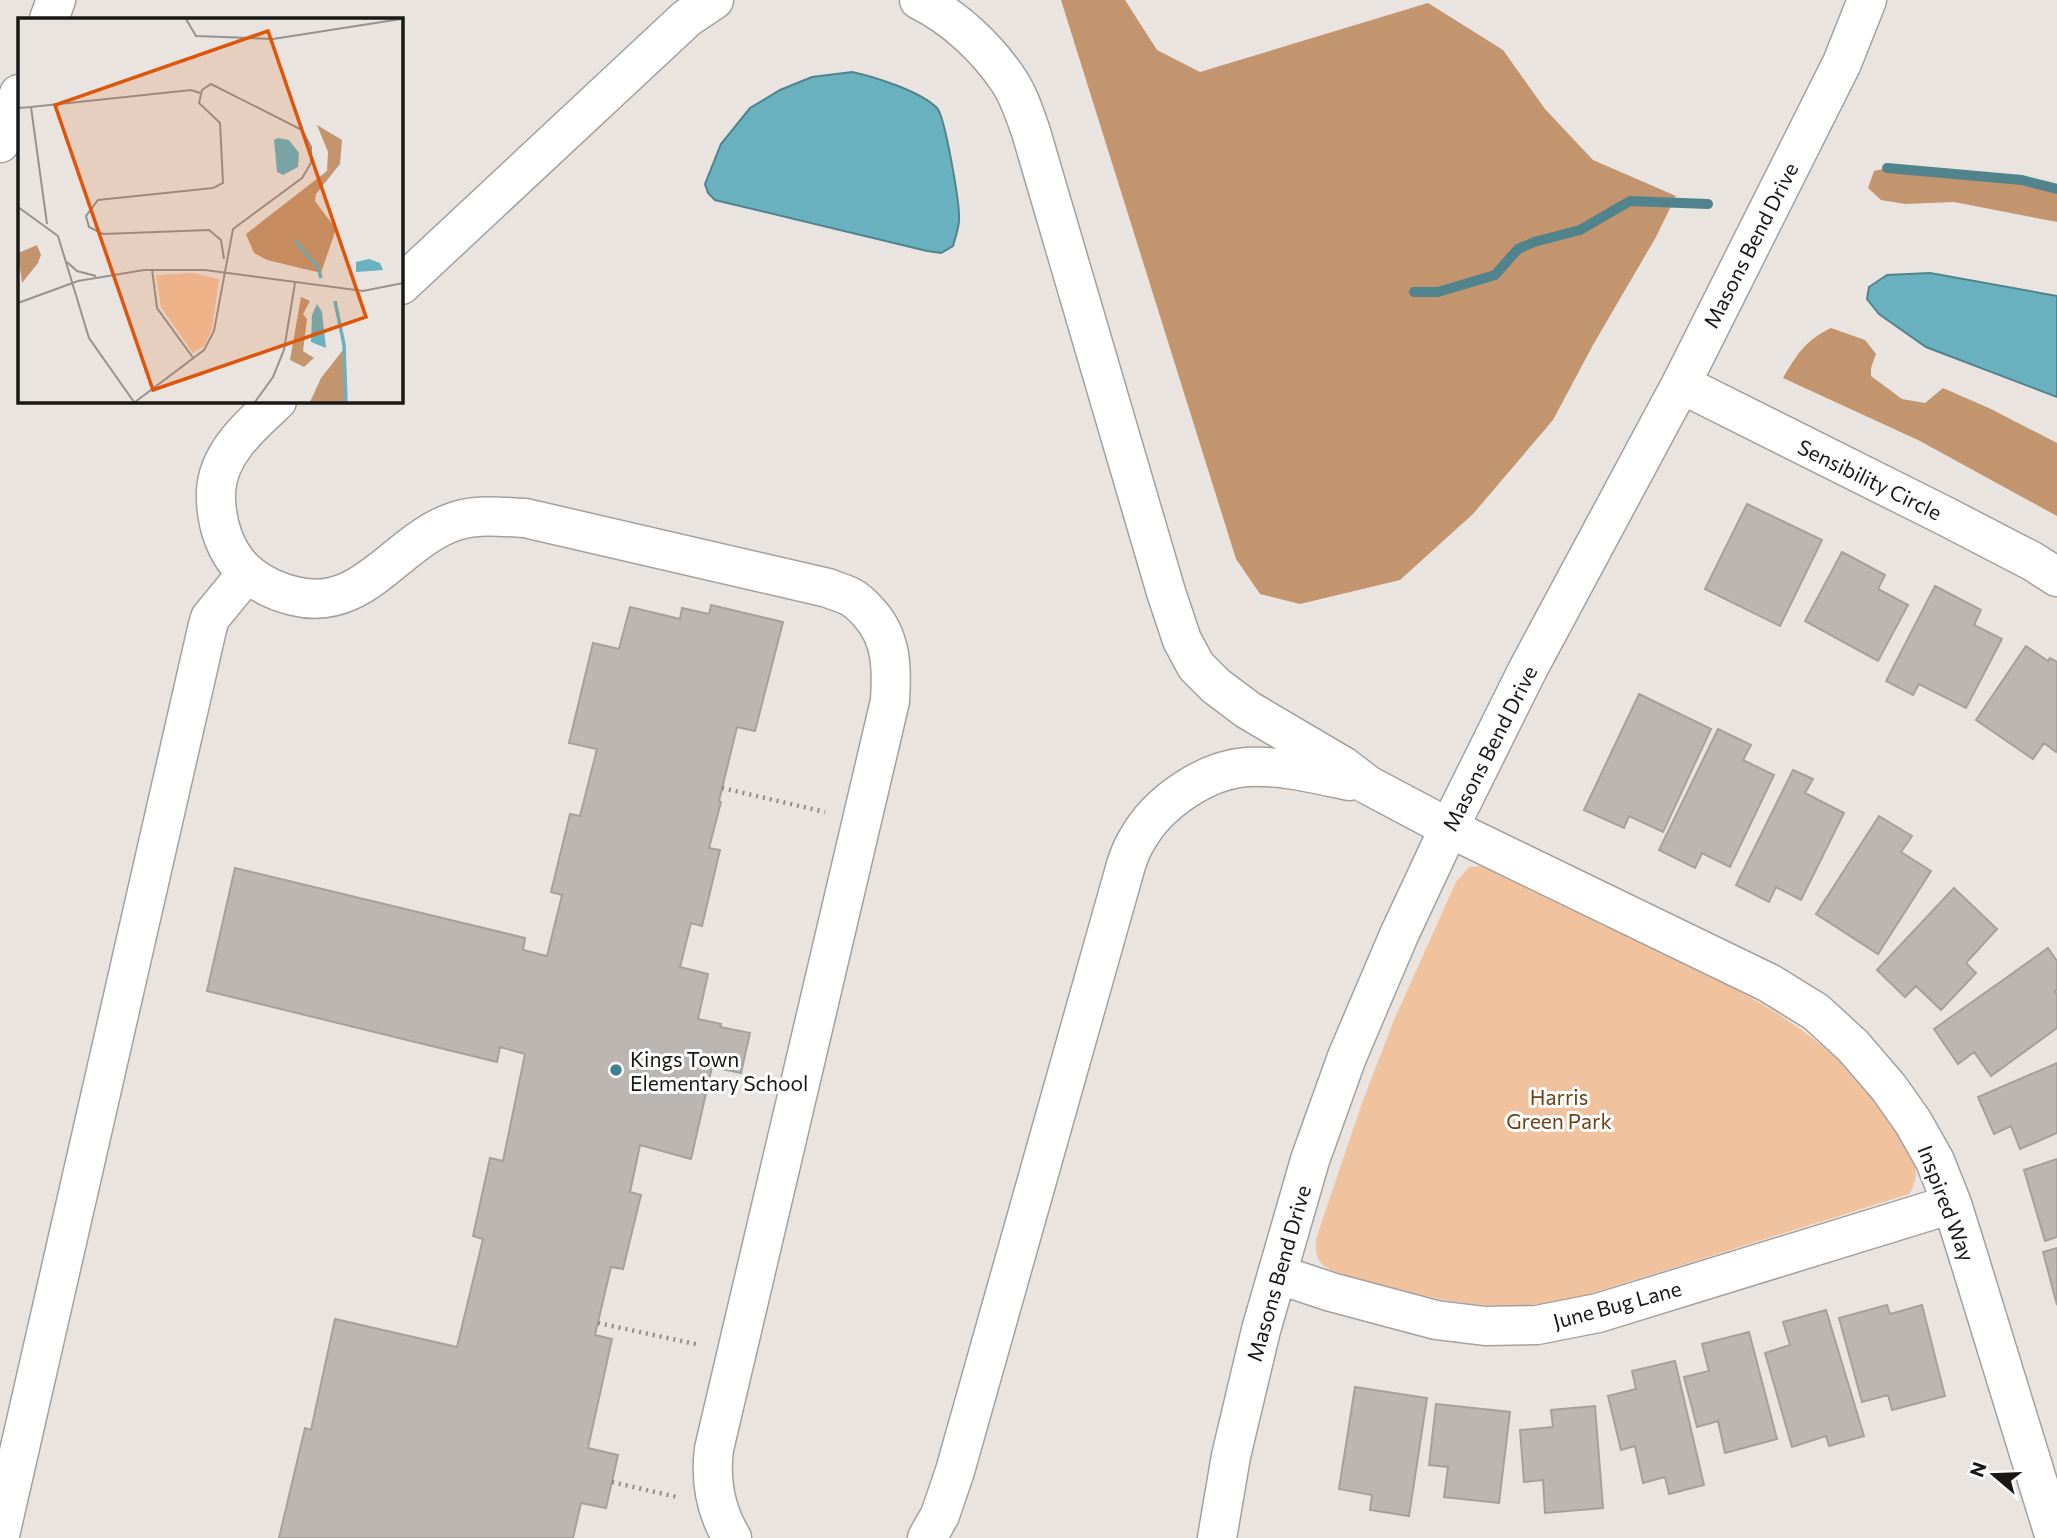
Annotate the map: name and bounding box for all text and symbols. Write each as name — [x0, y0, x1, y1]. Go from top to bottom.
inset map — [18, 18, 402, 402]
street label: Masons Bend Drive — [1698, 158, 1802, 332]
street label: Sensibility Circle — [1794, 433, 1946, 525]
street label: Masons Bend Drive — [1437, 661, 1541, 835]
place label: Kings Town Elementary School — [630, 1046, 808, 1095]
marker: Kings Town Elementary School — [608, 1062, 624, 1078]
park label: Harris Green Park — [1506, 1084, 1612, 1133]
street label: Inspired Way — [1913, 1141, 1981, 1265]
street label: Masons Bend Drive — [1241, 1182, 1315, 1364]
street label: June Bug Lane — [1550, 1275, 1684, 1333]
north arrow — [1959, 1440, 2029, 1510]
text: N — [1964, 1459, 1991, 1480]

